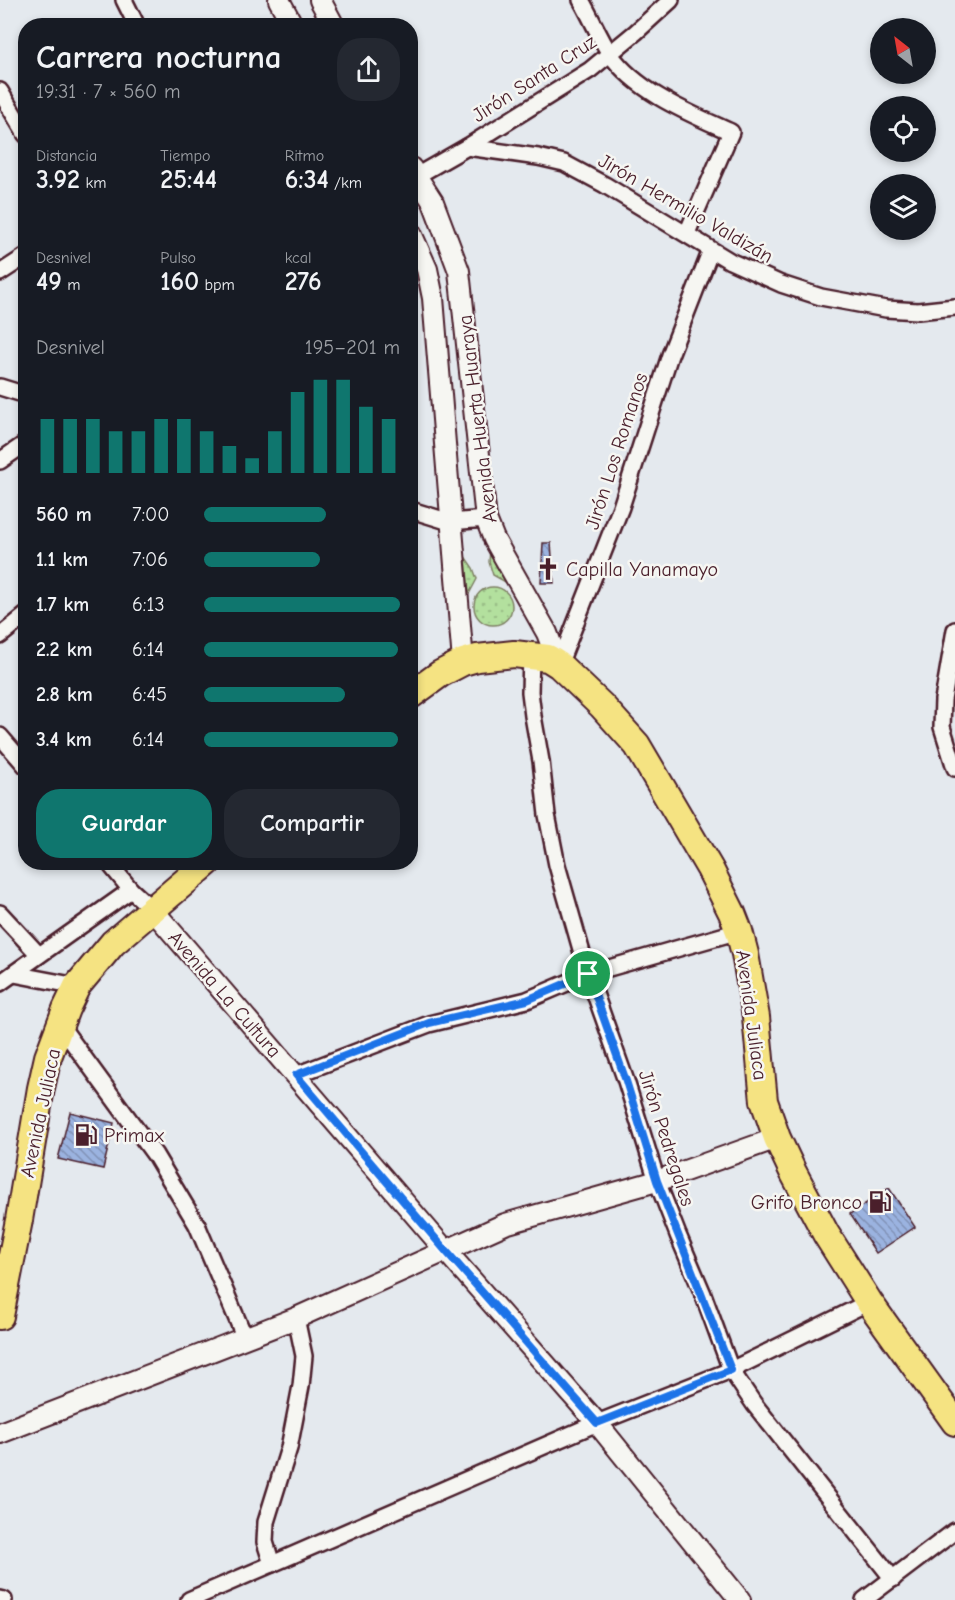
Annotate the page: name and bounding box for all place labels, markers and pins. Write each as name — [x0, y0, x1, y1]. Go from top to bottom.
church icon: Capilla Yanamayo — [535, 556, 561, 582]
place label: Capilla Yanamayo — [566, 558, 718, 581]
pin — [562, 948, 613, 999]
fuel station icon: Primax — [73, 1122, 99, 1148]
place label: Primax — [104, 1124, 165, 1147]
fuel station icon: Grifo Bronco — [867, 1189, 893, 1215]
place label: Grifo Bronco — [751, 1191, 862, 1214]

